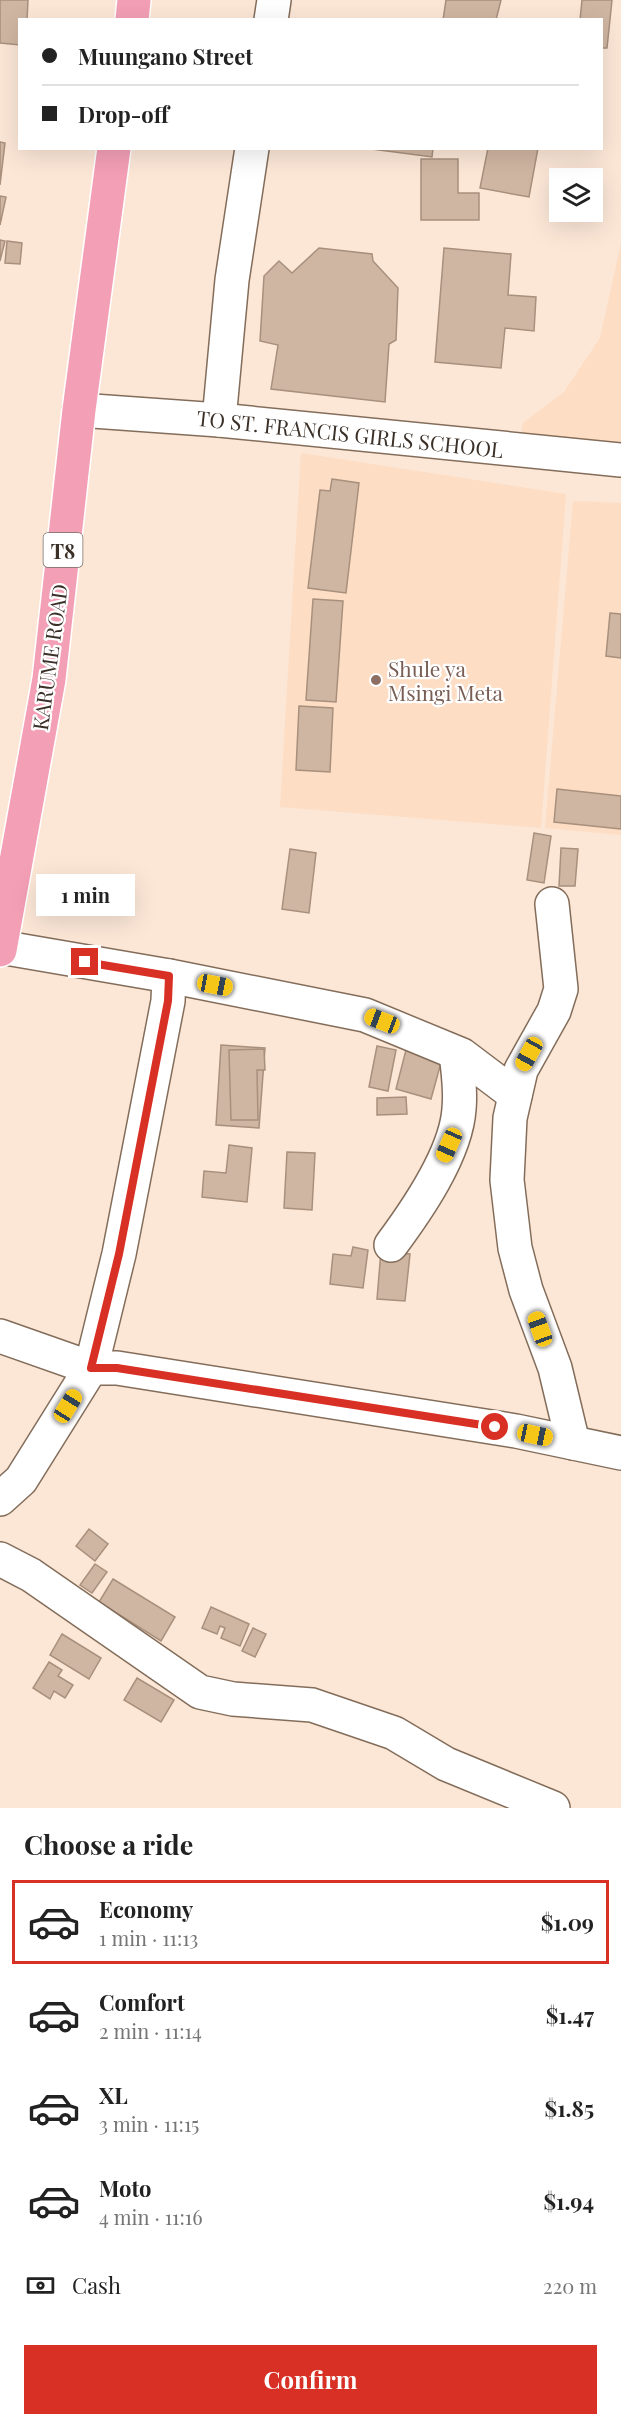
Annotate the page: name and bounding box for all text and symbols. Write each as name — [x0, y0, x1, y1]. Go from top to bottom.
text: Muungano Street — [78, 41, 253, 71]
text: Drop-off — [78, 99, 169, 129]
map controls — [549, 168, 603, 222]
button: layers — [549, 168, 603, 222]
street label: TO ST. FRANCIS GIRLS SCHOOL — [195, 403, 505, 463]
road number: T8 — [44, 533, 82, 567]
street label: KARUME ROAD — [25, 582, 73, 732]
place label: Shule ya Msingi Meta — [388, 654, 503, 706]
marker: Shule ya Msingi Meta — [369, 673, 383, 687]
callout: 1 min — [36, 875, 134, 917]
text: 1 min — [61, 881, 110, 908]
route end — [71, 948, 98, 975]
car — [196, 973, 234, 997]
car — [362, 1006, 402, 1036]
car — [512, 1034, 546, 1074]
car — [433, 1125, 465, 1165]
car — [525, 1309, 555, 1349]
car — [51, 1386, 85, 1426]
route start — [481, 1413, 508, 1440]
car — [516, 1422, 554, 1448]
text: Choose a ride — [24, 1826, 193, 1862]
text: Economy — [99, 1894, 193, 1924]
icon: car — [27, 1895, 81, 1949]
text: $1.09 — [541, 1907, 594, 1937]
text: 1 min · 11:13 — [99, 1924, 198, 1951]
text: Comfort — [99, 1987, 185, 2017]
icon: car — [27, 1988, 81, 2042]
text: $1.47 — [546, 2000, 594, 2030]
text: 2 min · 11:14 — [99, 2017, 202, 2044]
text: XL — [99, 2080, 128, 2110]
icon: car — [27, 2081, 81, 2135]
text: $1.85 — [545, 2093, 594, 2123]
text: 3 min · 11:15 — [99, 2110, 199, 2137]
text: Moto — [99, 2173, 152, 2203]
icon: car — [27, 2174, 81, 2228]
text: $1.94 — [543, 2186, 594, 2216]
text: 4 min · 11:16 — [99, 2203, 203, 2230]
icon: cash — [24, 2269, 57, 2302]
text: Cash — [72, 2270, 121, 2300]
text: 220 m — [543, 2272, 597, 2299]
button: Confirm — [24, 2345, 597, 2414]

